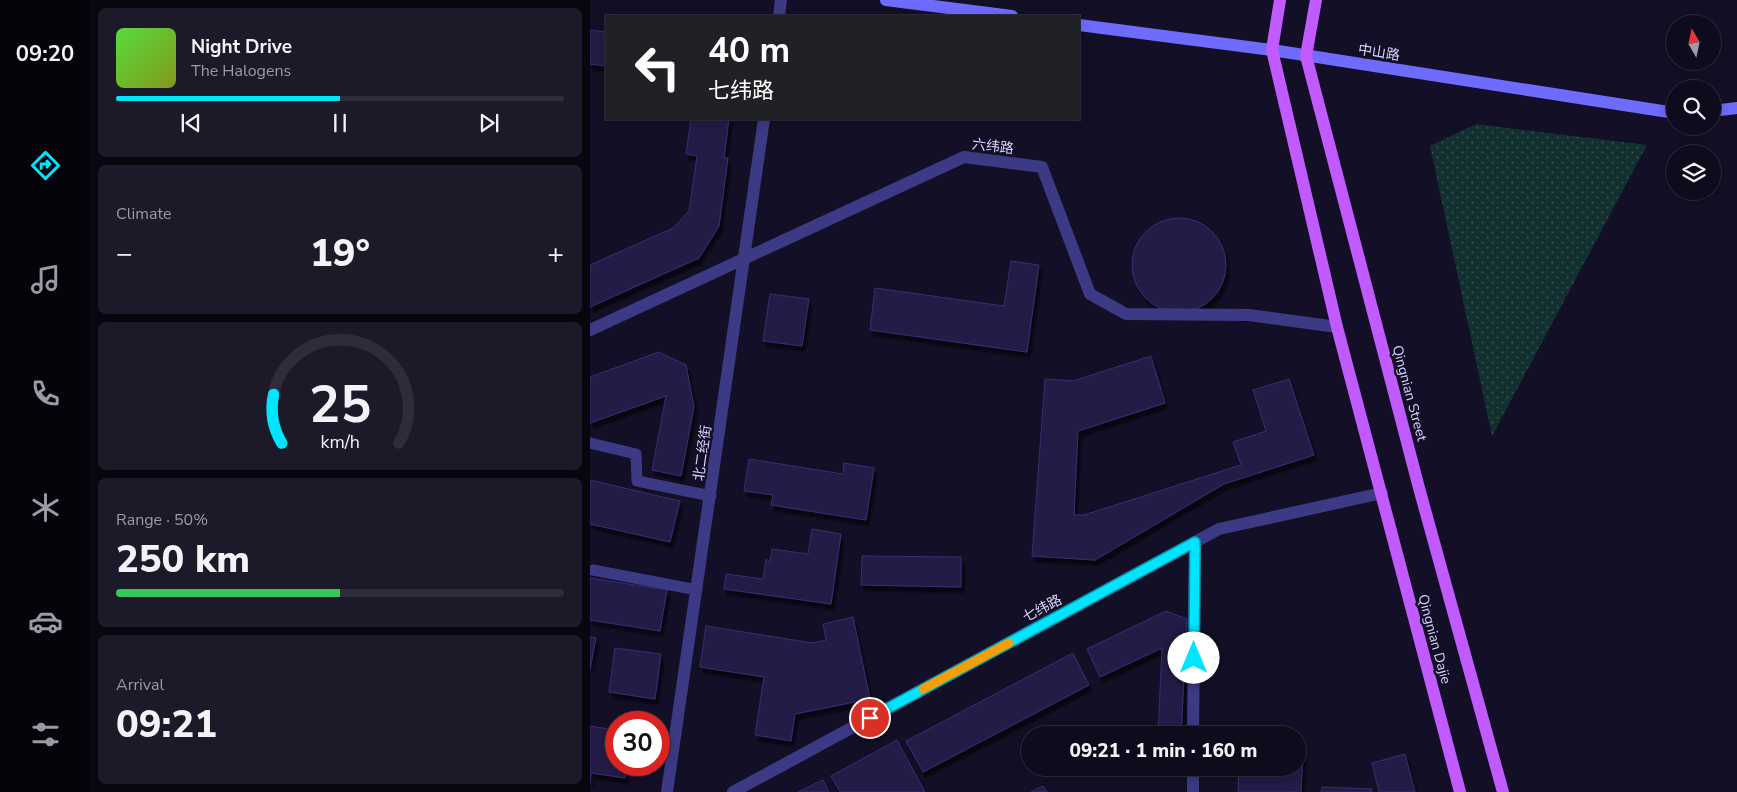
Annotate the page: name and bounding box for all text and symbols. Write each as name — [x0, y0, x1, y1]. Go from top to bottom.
north arrow — [1666, 15, 1721, 70]
map controls — [1666, 15, 1721, 200]
text: 40 m — [708, 27, 790, 74]
text: Night Drive — [191, 34, 292, 60]
icon: left — [625, 35, 690, 100]
text: 09:20 — [16, 39, 74, 69]
street label: 中山路 — [1357, 40, 1401, 65]
text: The Halogens — [191, 60, 291, 82]
text: 七纬路 — [708, 76, 774, 106]
button: search — [1666, 80, 1721, 135]
icon: previous — [177, 109, 205, 137]
icon: pause — [326, 109, 354, 137]
icon: next — [475, 109, 503, 137]
street label: 六纬路 — [971, 135, 1015, 158]
button: layers — [1666, 145, 1721, 200]
icon: directions — [28, 148, 63, 183]
text: Climate — [116, 203, 171, 225]
text: 19° — [310, 228, 370, 279]
text: − — [116, 235, 133, 273]
text: + — [547, 235, 564, 273]
icon: music — [28, 262, 63, 297]
street label: Qingnian Street — [1388, 343, 1431, 443]
text: 25 — [309, 369, 371, 440]
icon: phone — [28, 376, 63, 411]
street label: 北二经街 — [689, 424, 716, 482]
text: km/h — [320, 430, 360, 454]
icon: climate — [28, 490, 63, 525]
text: Range · 50% — [116, 509, 208, 531]
text: 250 km — [116, 534, 250, 585]
street label: 七纬路 — [1019, 590, 1065, 627]
street label: Qingnian Dajie — [1413, 592, 1456, 686]
icon: car — [28, 604, 63, 639]
position arrow — [1167, 631, 1219, 683]
text: Arrival — [116, 674, 164, 696]
pin — [849, 697, 891, 739]
text: 09:21 — [116, 699, 217, 750]
icon: arrive — [856, 704, 884, 732]
speed limit sign: 30 — [605, 711, 670, 776]
icon: filters — [28, 717, 63, 752]
text: 09:21 · 1 min · 160 m — [1070, 738, 1257, 764]

